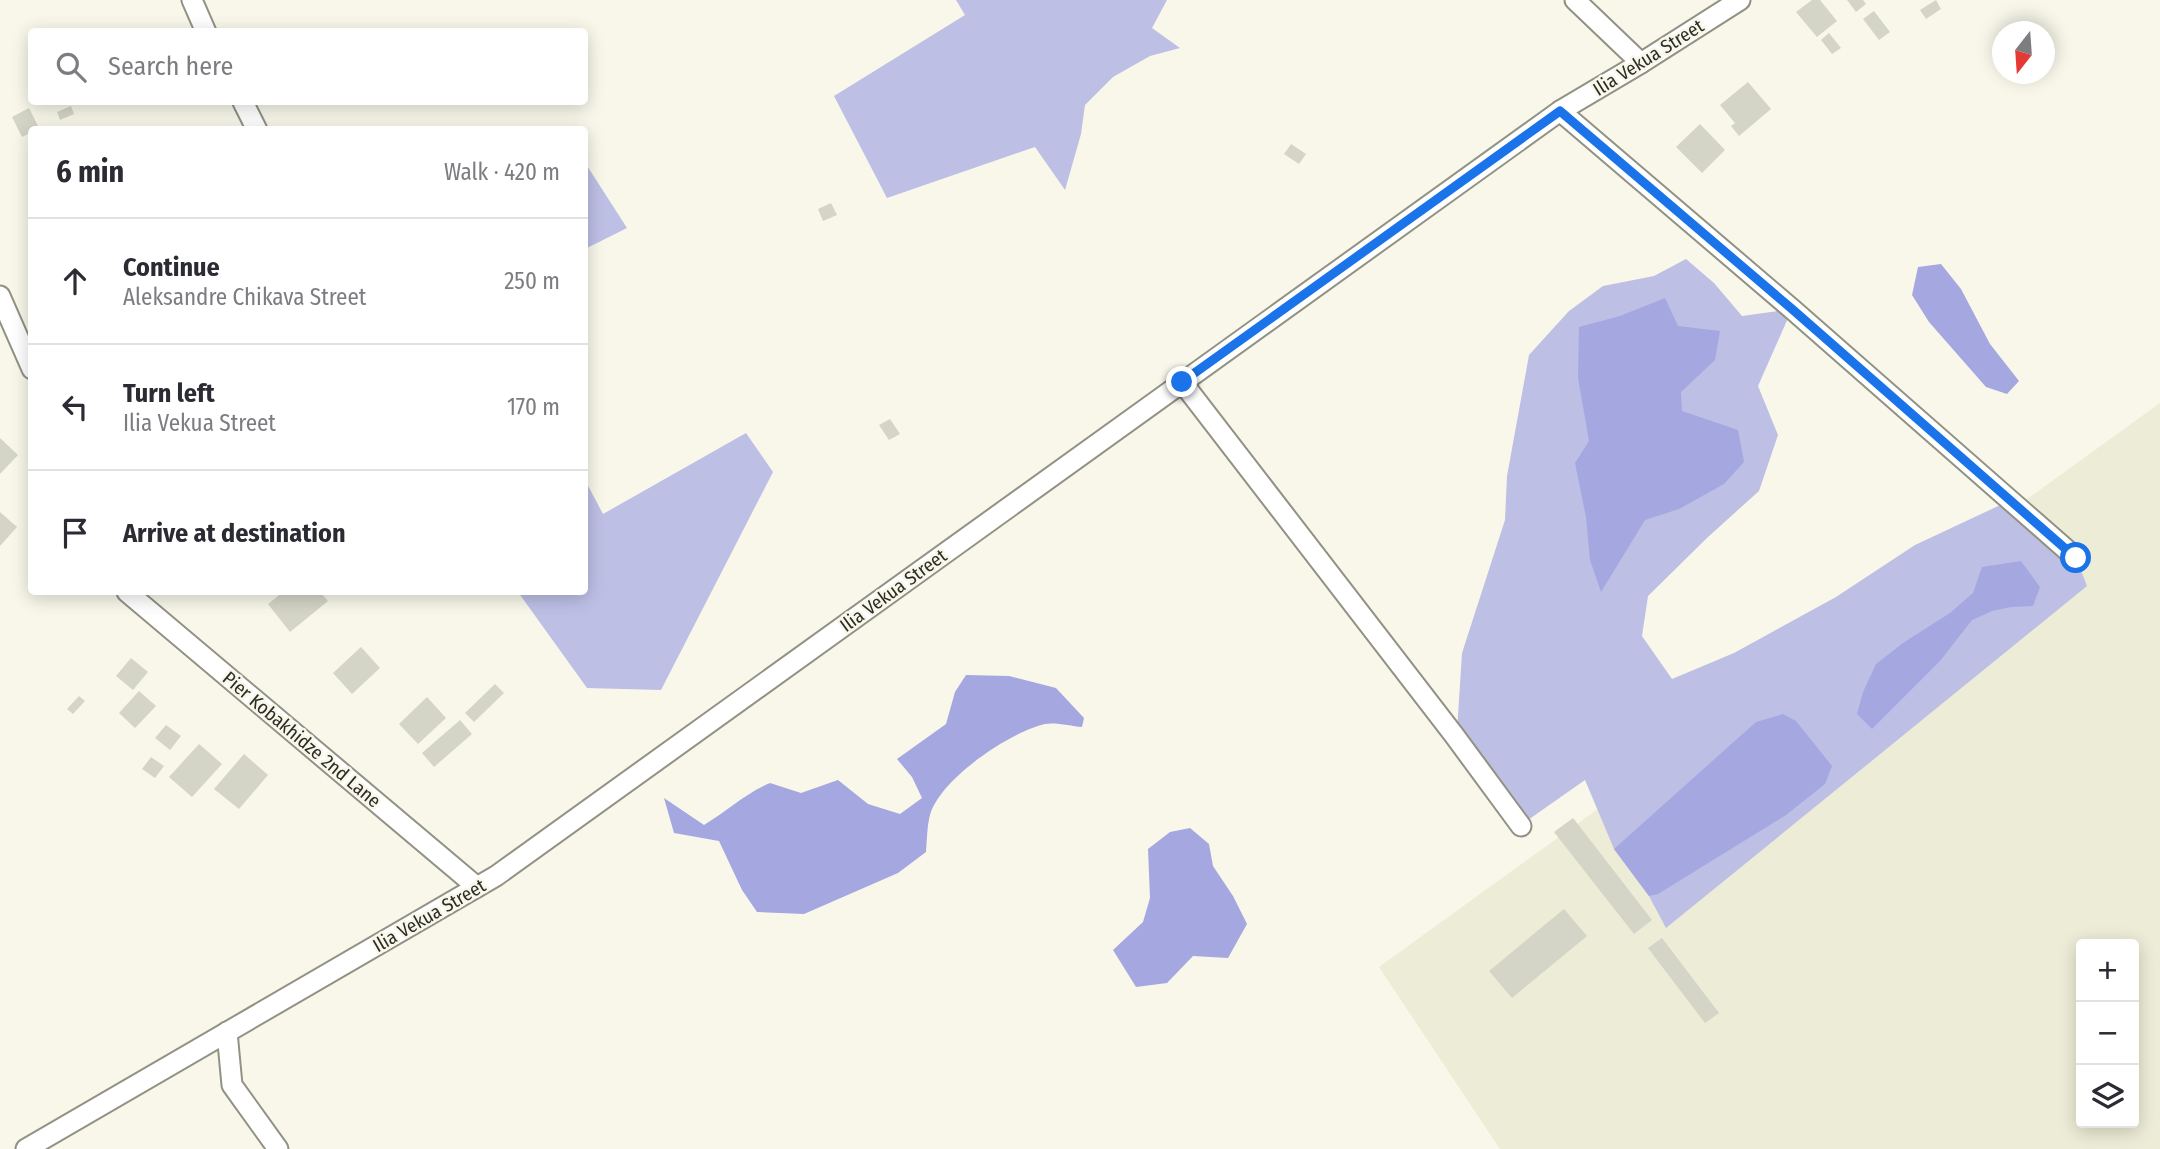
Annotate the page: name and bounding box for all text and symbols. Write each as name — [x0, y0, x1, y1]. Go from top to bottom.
street label: Ilia Vekua Street — [1589, 14, 1709, 101]
north arrow — [1992, 21, 2055, 84]
search box — [28, 28, 588, 105]
icon: search — [52, 48, 90, 86]
text: Search here — [108, 51, 233, 82]
text: 6 min — [56, 154, 124, 190]
text: Walk · 420 m — [444, 158, 560, 186]
text: Continue — [123, 252, 220, 283]
icon: ahead — [56, 262, 94, 300]
text: 250 m — [504, 267, 560, 295]
text: Aleksandre Chikava Street — [123, 283, 366, 311]
route end — [1166, 366, 1197, 397]
text: Turn left — [123, 378, 215, 409]
icon: left — [56, 388, 94, 426]
text: 170 m — [507, 393, 560, 421]
text: Ilia Vekua Street — [123, 409, 276, 437]
icon: arrive — [56, 514, 94, 552]
text: Arrive at destination — [123, 518, 346, 549]
route start — [2060, 542, 2091, 573]
street label: Ilia Vekua Street — [835, 544, 952, 637]
street label: Pier Kobakhidze 2nd Lane — [218, 667, 385, 812]
street label: Ilia Vekua Street — [369, 874, 490, 957]
map controls — [2076, 939, 2139, 1128]
button: + — [2076, 939, 2139, 1002]
button: − — [2076, 1002, 2139, 1065]
button: layers — [2076, 1065, 2139, 1128]

